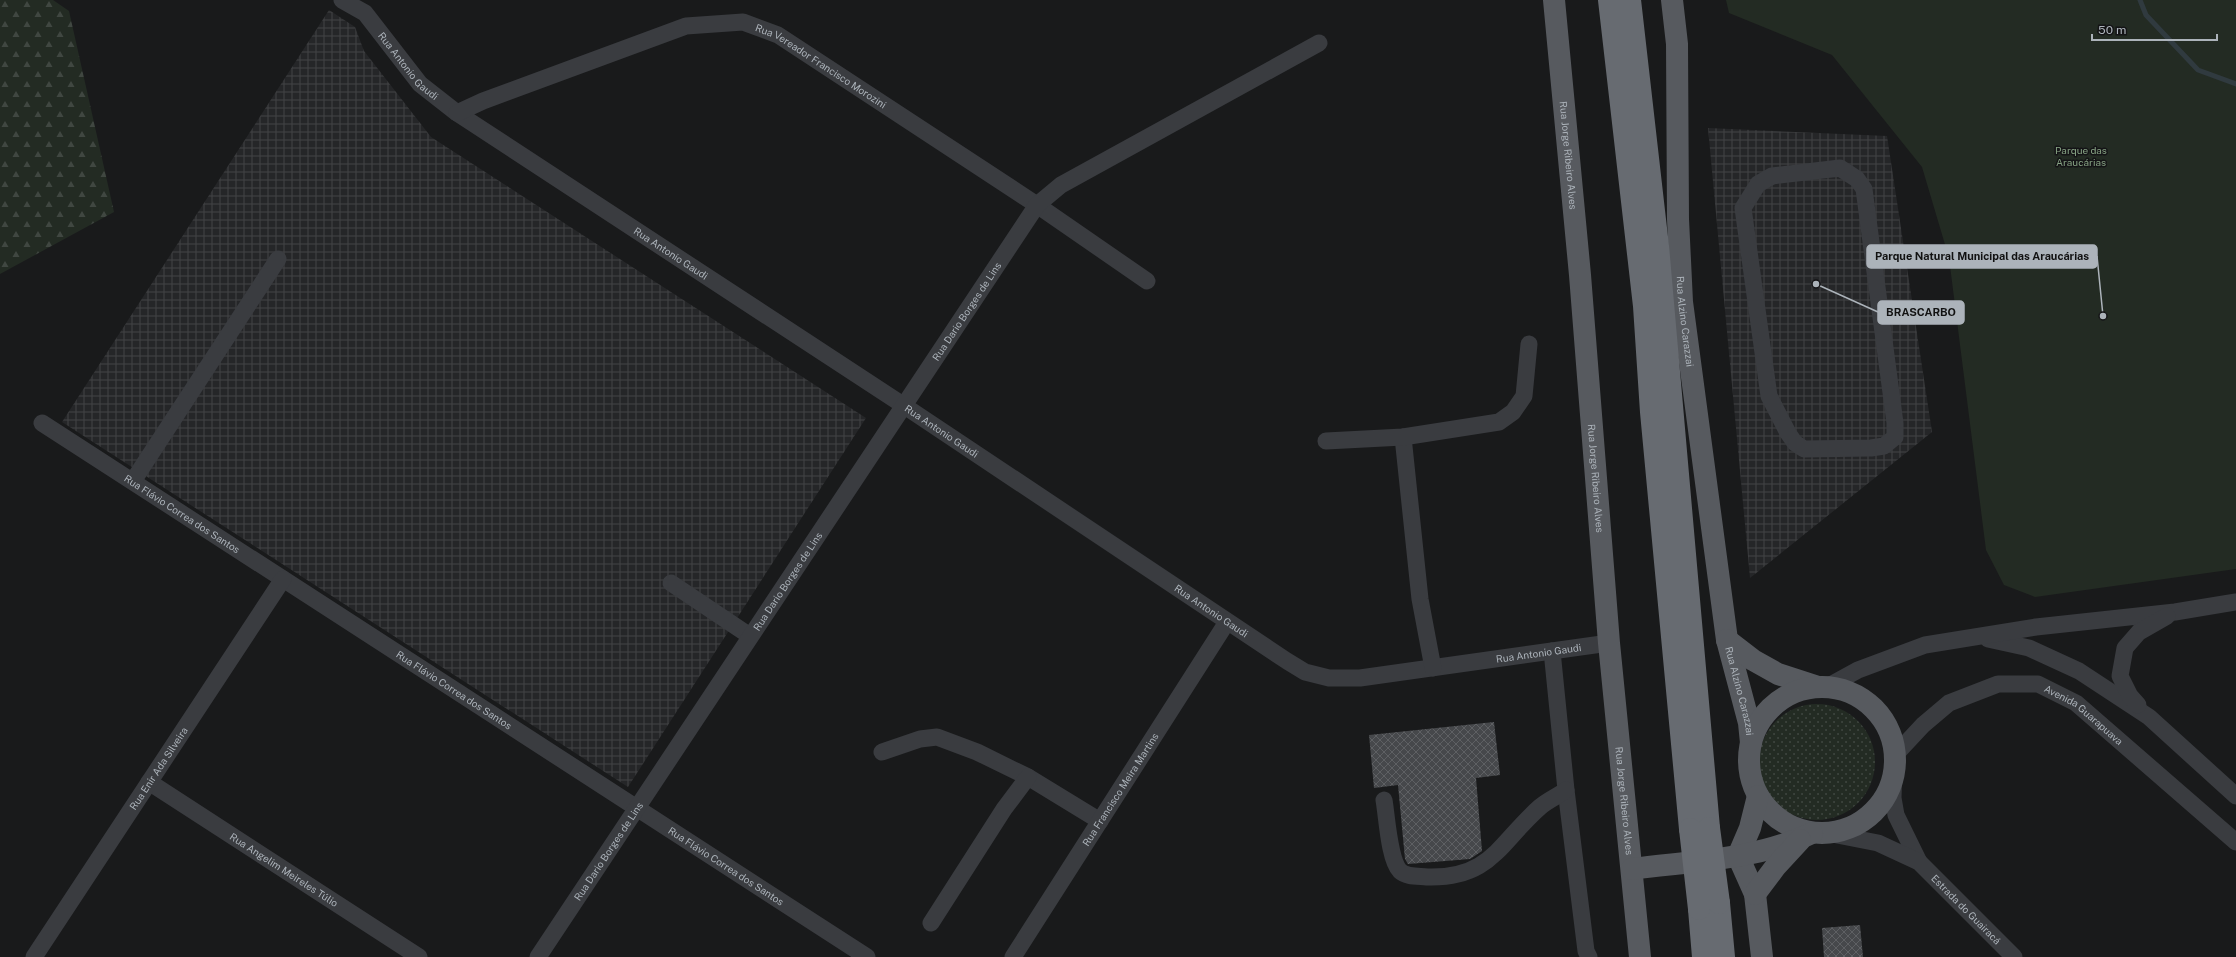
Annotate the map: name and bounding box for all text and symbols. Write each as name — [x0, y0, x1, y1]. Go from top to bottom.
scale bar — [2092, 16, 2217, 42]
street label: Rua Vereador Francisco Morozini — [754, 21, 889, 111]
text: 50 m — [2098, 23, 2126, 37]
street label: Rua Antonio Gaudi — [376, 30, 441, 102]
street label: Rua Jorge Ribeiro Alves — [1558, 101, 1580, 210]
park label: Parque das Araucárias — [2055, 144, 2107, 168]
street label: Rua Antonio Gaudi — [632, 225, 710, 282]
callout: Parque Natural Municipal das Araucárias — [1867, 245, 2097, 268]
text: Parque Natural Municipal das Araucárias — [1875, 250, 2089, 262]
street label: Rua Dario Borges de Lins — [930, 260, 1003, 363]
street label: Rua Alzino Carazzai — [1675, 276, 1697, 367]
callout: BRASCARBO — [1878, 301, 1964, 324]
text: BRASCARBO — [1886, 306, 1956, 318]
street label: Rua Antonio Gaudi — [903, 402, 981, 460]
street label: Rua Jorge Ribeiro Alves — [1586, 423, 1606, 533]
street label: Rua Flávio Correa dos Santos — [122, 472, 242, 556]
street label: Rua Dario Borges de Lins — [750, 530, 824, 633]
street label: Rua Antonio Gaudi — [1172, 582, 1251, 639]
street label: Rua Antonio Gaudi — [1495, 641, 1582, 665]
street label: Rua Alzino Carazzai — [1723, 645, 1756, 736]
street label: Rua Flávio Correa dos Santos — [394, 648, 514, 732]
street label: Avenida Guarapuava — [2042, 682, 2125, 747]
street label: Rua Enir Ada Silveira — [127, 725, 190, 812]
street label: Rua Francisco Meira Martins — [1080, 730, 1161, 848]
street label: Rua Jorge Ribeiro Alves — [1613, 746, 1636, 856]
street label: Rua Dario Borges de Lins — [571, 800, 645, 903]
street label: Rua Flávio Correa dos Santos — [666, 824, 786, 908]
street label: Rua Angelim Meireles Túlio — [228, 830, 341, 909]
street label: Estrada do Guairacá — [1929, 872, 2004, 947]

